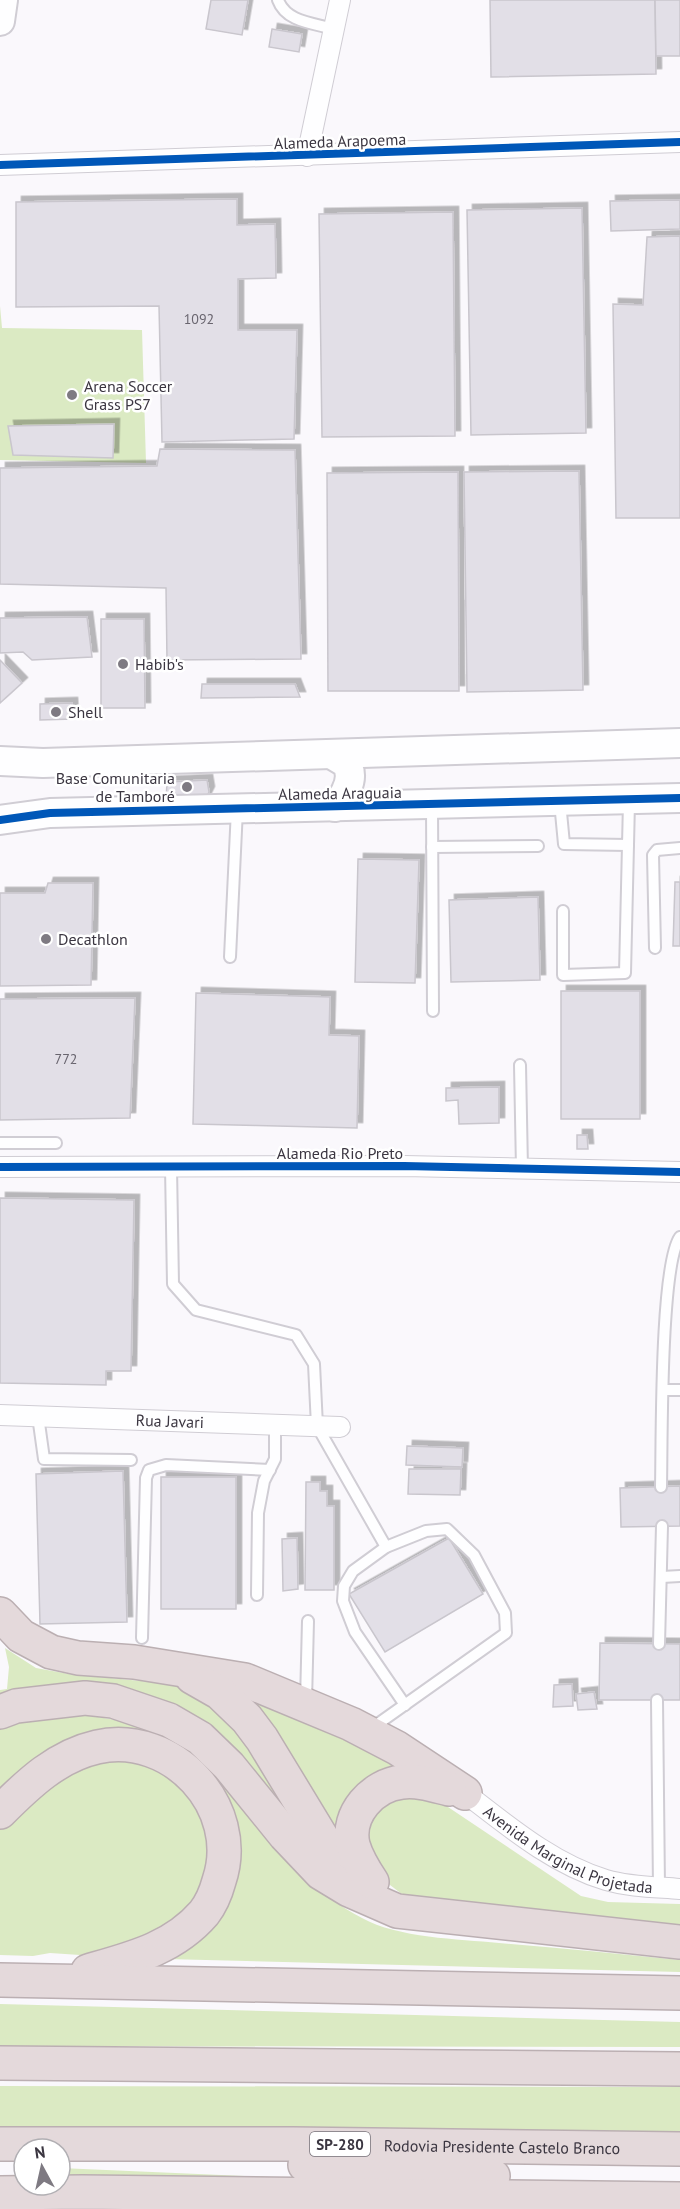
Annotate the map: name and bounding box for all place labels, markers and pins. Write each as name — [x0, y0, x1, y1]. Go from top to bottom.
place label: Arena Soccer Grass PS7 — [84, 376, 173, 414]
marker: Arena Soccer Grass PS7 — [65, 388, 79, 402]
place label: Habib's — [135, 654, 184, 674]
marker: Habib's — [116, 657, 130, 671]
place label: Shell — [68, 702, 103, 722]
marker: Shell — [49, 705, 63, 719]
place label: Base Comunitaria de Tamboré — [56, 768, 175, 806]
marker: Base Comunitaria de Tamboré — [180, 780, 194, 794]
place label: Decathlon — [58, 929, 128, 949]
marker: Decathlon — [39, 932, 53, 946]

